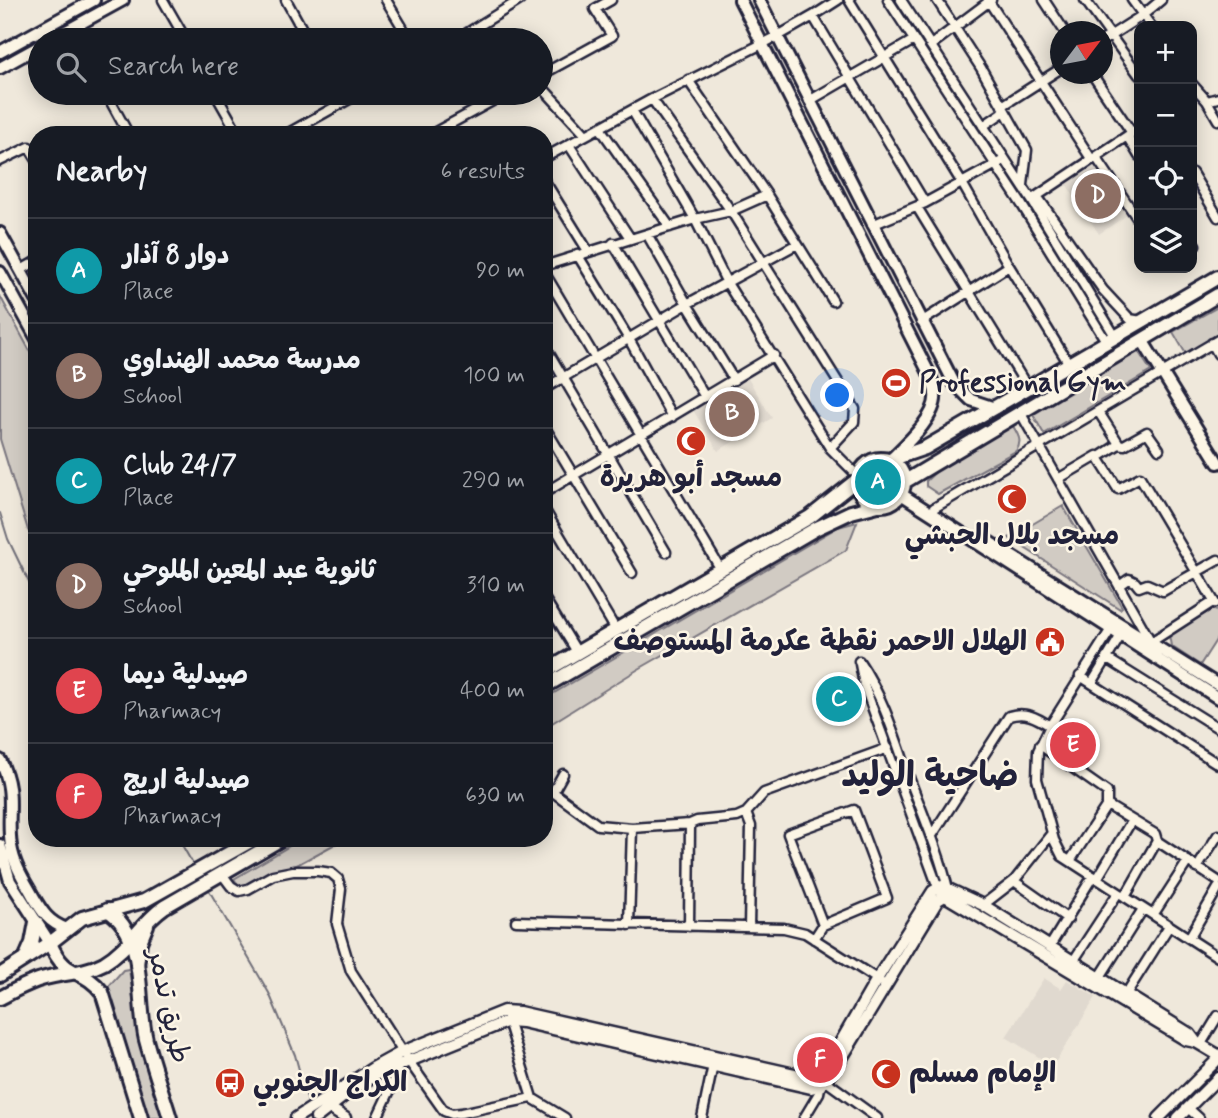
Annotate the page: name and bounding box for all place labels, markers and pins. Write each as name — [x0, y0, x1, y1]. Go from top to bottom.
pin: D — [1075, 170, 1121, 222]
place label: Professional Gym — [919, 365, 1126, 402]
sports icon: Professional Gym — [879, 366, 913, 400]
pin: B — [709, 388, 755, 440]
mosque icon: مسجد أبو هريرة — [674, 424, 708, 458]
pin: A — [855, 456, 901, 508]
place label: مسجد أبو هريرة — [600, 459, 782, 497]
mosque icon: مسجد بلال الحبشي — [995, 482, 1029, 516]
place label: مسجد بلال الحبشي — [905, 518, 1119, 560]
place label: الهلال الاحمر نقطة عكرمة المستوصف — [613, 624, 1027, 661]
public building icon: الهلال الاحمر نقطة عكرمة المستوصف — [1033, 625, 1067, 659]
pin: C — [816, 673, 862, 725]
pin: E — [1050, 719, 1096, 771]
pin: F — [797, 1034, 843, 1086]
place label: الإمام مسلم — [909, 1056, 1056, 1094]
mosque icon: الإمام مسلم — [869, 1057, 903, 1091]
place label: الكراج الجنوبي — [253, 1065, 407, 1107]
bus stop icon: الكراج الجنوبي — [213, 1066, 247, 1100]

